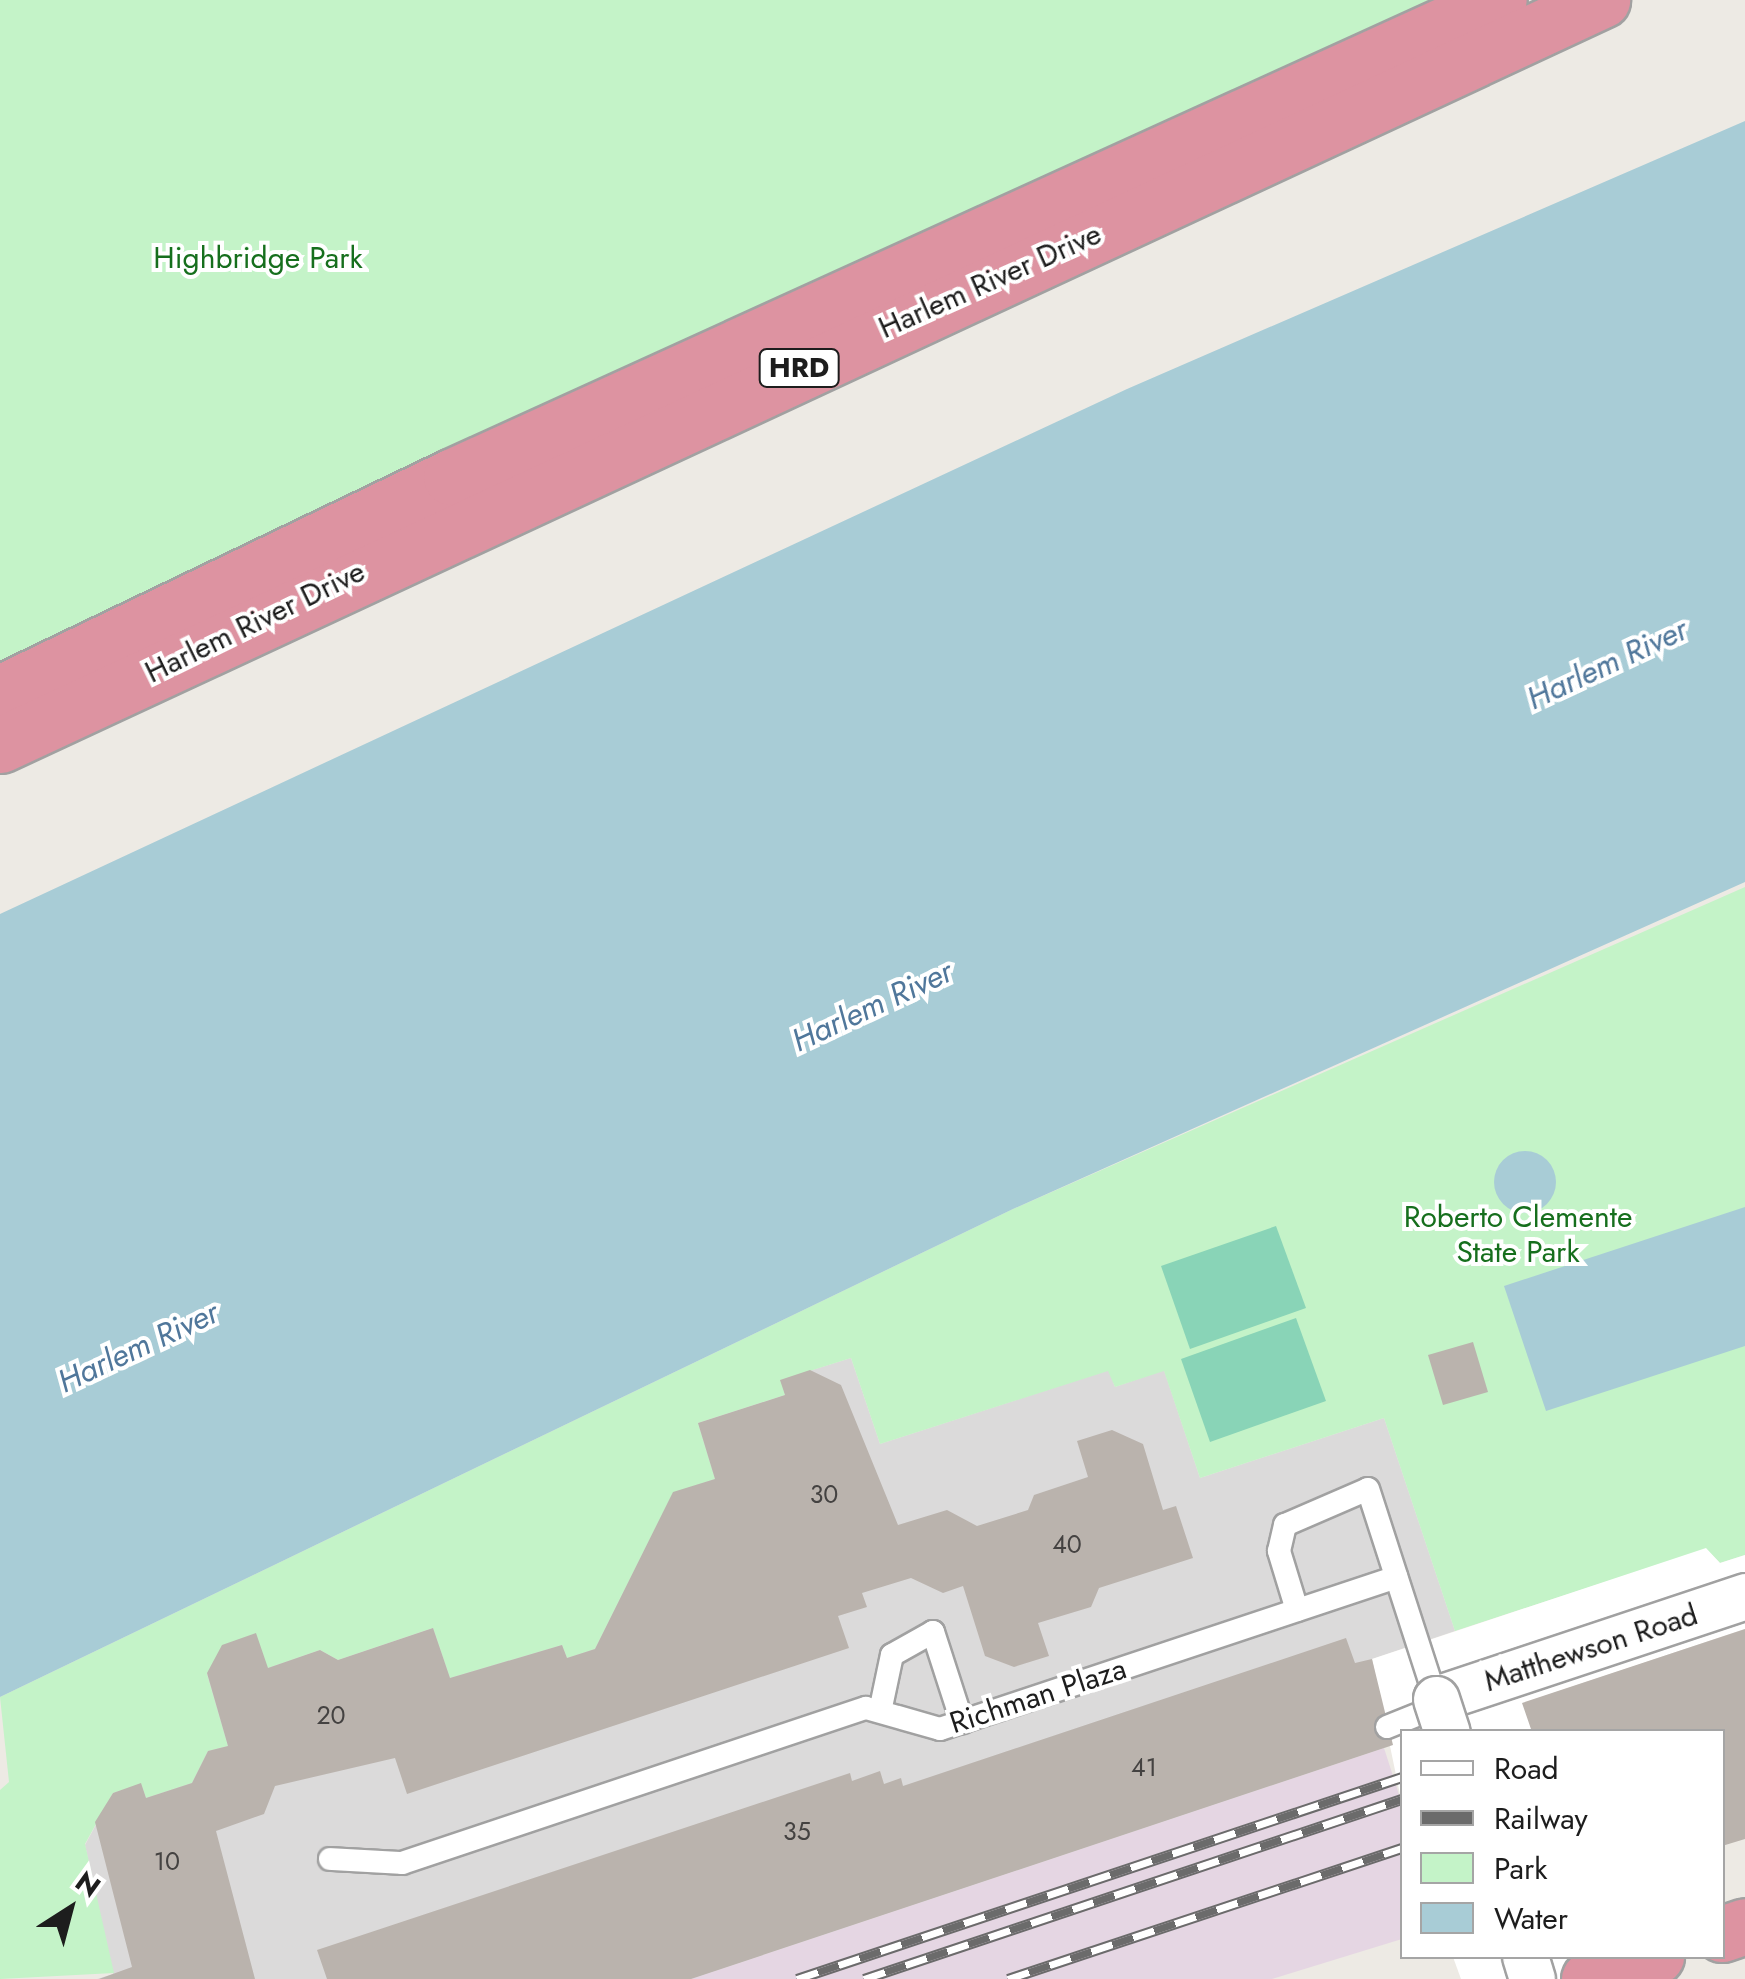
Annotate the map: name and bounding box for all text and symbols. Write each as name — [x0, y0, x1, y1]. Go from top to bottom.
street label: Harlem River Drive — [873, 216, 1107, 346]
park label: Highbridge Park — [153, 240, 363, 276]
road number: HRD — [756, 345, 842, 391]
street label: Harlem River Drive — [139, 553, 371, 691]
water label: Harlem River — [1521, 610, 1693, 718]
water label: Harlem River — [786, 952, 958, 1060]
park label: Roberto Clemente State Park — [1404, 1199, 1632, 1270]
water label: Harlem River — [52, 1293, 224, 1401]
house number: 30 — [810, 1479, 838, 1509]
house number: 40 — [1052, 1529, 1082, 1559]
street label: Matthewson Road — [1480, 1597, 1702, 1699]
street label: Richman Plaza — [945, 1651, 1131, 1741]
house number: 20 — [316, 1700, 346, 1730]
legend — [1400, 1729, 1725, 1959]
text: Road — [1494, 1747, 1559, 1790]
house number: 41 — [1131, 1752, 1157, 1782]
text: Railway — [1494, 1797, 1588, 1840]
house number: 35 — [783, 1816, 811, 1846]
house number: 10 — [154, 1846, 180, 1876]
text: Park — [1494, 1847, 1547, 1890]
north arrow — [20, 1859, 120, 1959]
text: N — [67, 1861, 109, 1907]
text: Water — [1494, 1897, 1568, 1940]

